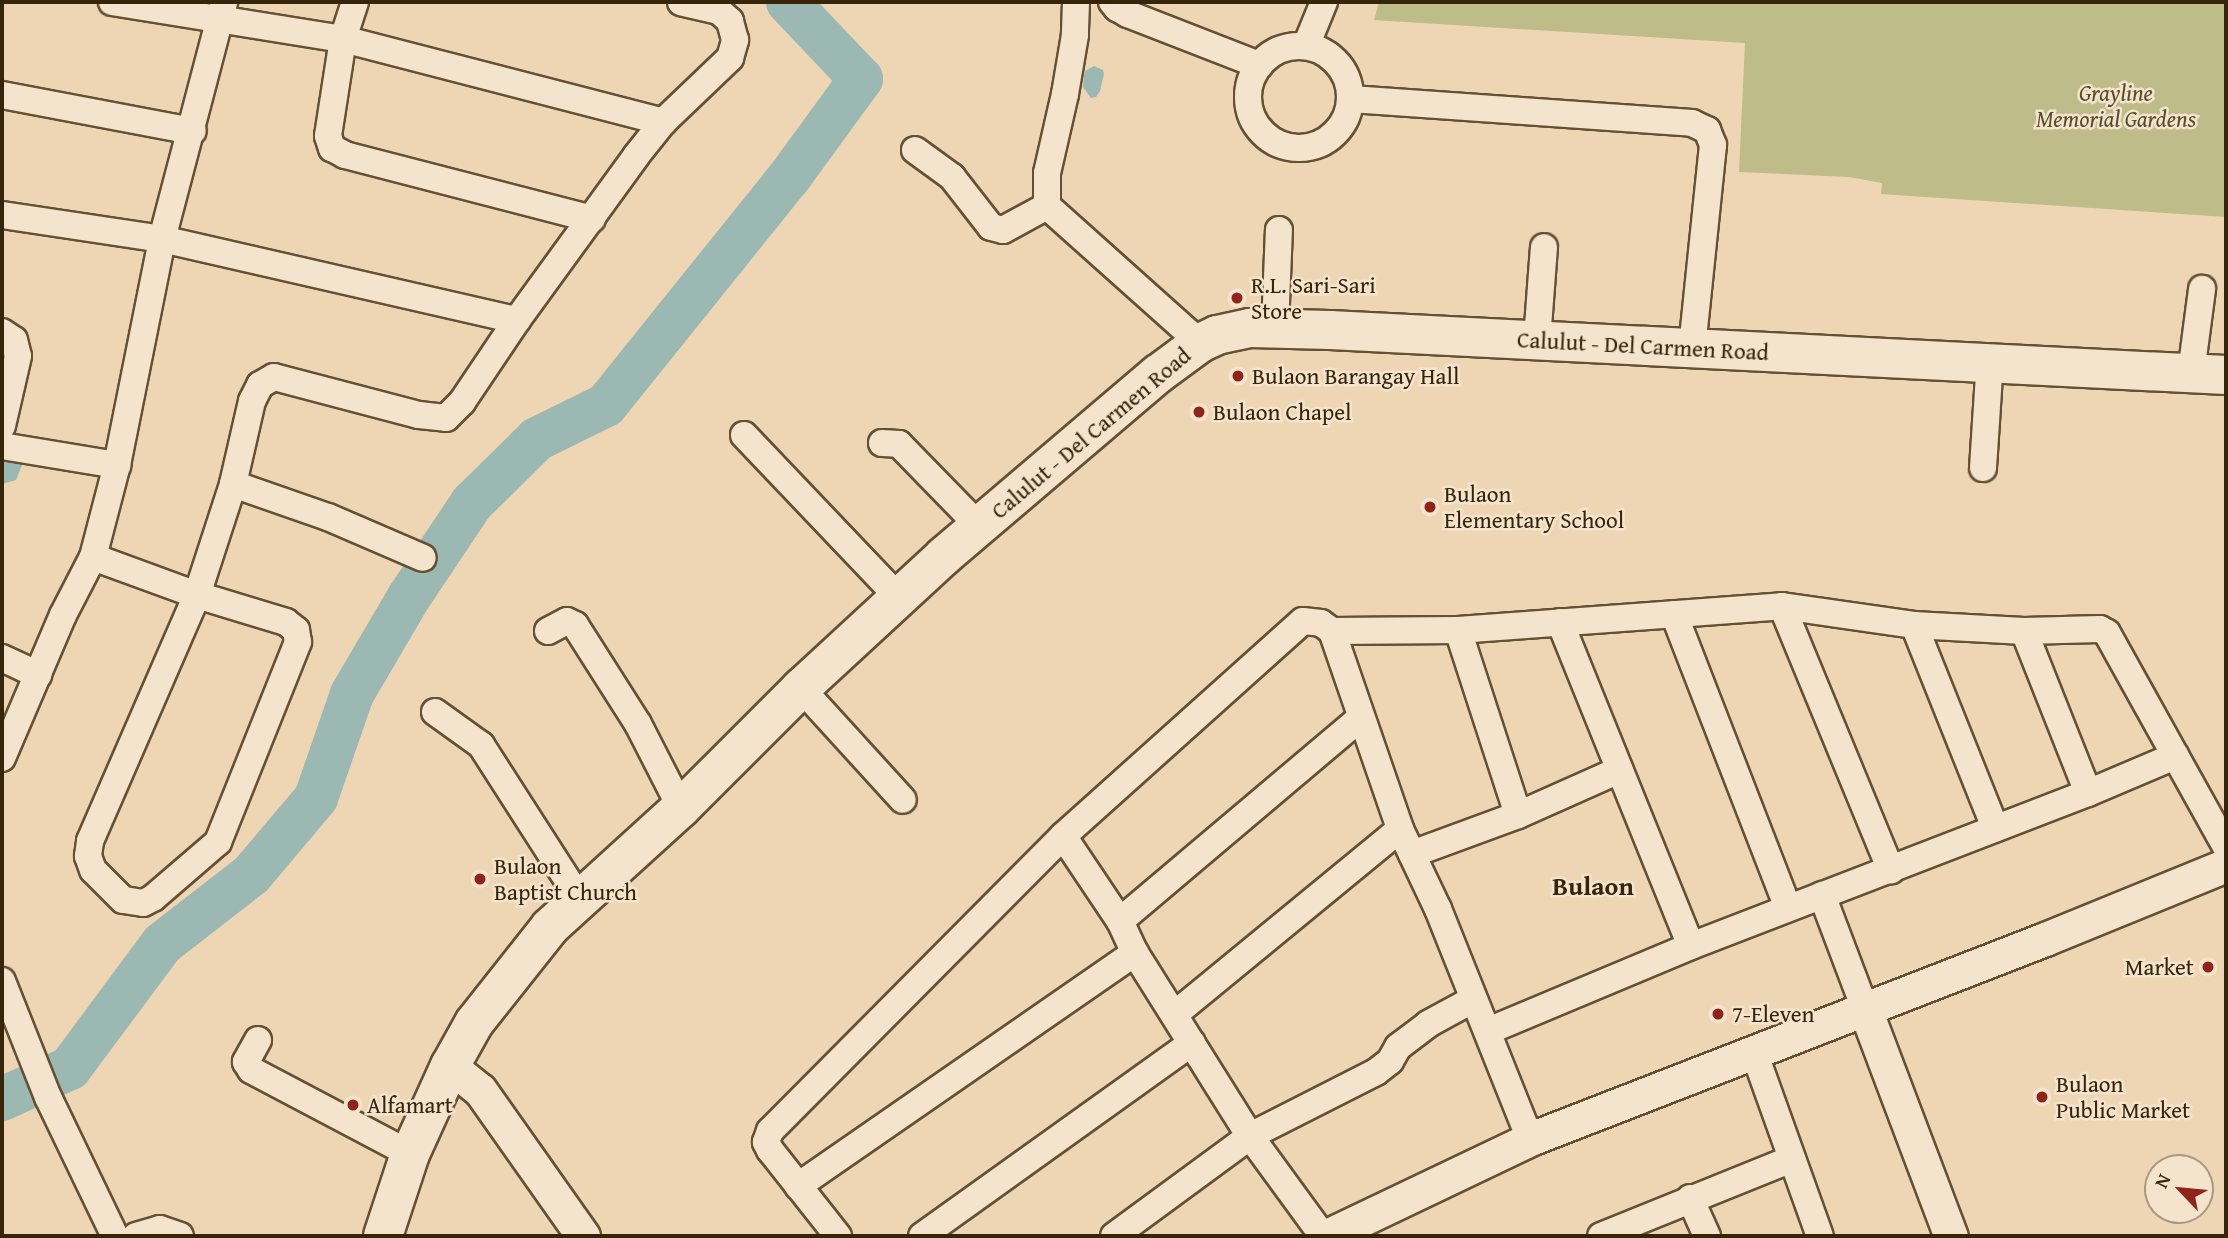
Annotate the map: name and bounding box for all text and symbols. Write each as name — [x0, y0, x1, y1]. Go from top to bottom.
park label: Grayline Memorial Gardens — [2036, 79, 2196, 133]
place label: R.L. Sari-Sari Store — [1251, 271, 1376, 325]
marker: R.L. Sari-Sari Store — [1229, 290, 1245, 306]
street label: Calulut - Del Carmen Road — [1516, 326, 1770, 366]
street label: Calulut - Del Carmen Road — [986, 341, 1196, 525]
place label: Bulaon Barangay Hall — [1252, 362, 1459, 390]
marker: Bulaon Barangay Hall — [1230, 368, 1246, 384]
place label: Bulaon Chapel — [1213, 398, 1351, 426]
marker: Bulaon Chapel — [1191, 404, 1207, 420]
place label: Bulaon Elementary School — [1444, 480, 1624, 534]
marker: Bulaon Elementary School — [1422, 499, 1438, 515]
place label: Bulaon Baptist Church — [494, 852, 637, 906]
district label: Bulaon — [1552, 870, 1634, 902]
marker: Bulaon Baptist Church — [472, 871, 488, 887]
place label: Market — [2125, 953, 2194, 981]
marker: Market — [2200, 959, 2216, 975]
place label: 7-Eleven — [1732, 1000, 1814, 1028]
marker: 7-Eleven — [1710, 1006, 1726, 1022]
place label: Bulaon Public Market — [2056, 1070, 2190, 1124]
marker: Bulaon Public Market — [2034, 1089, 2050, 1105]
place label: Alfamart — [367, 1091, 453, 1119]
marker: Alfamart — [345, 1097, 361, 1113]
north arrow — [2144, 1154, 2214, 1224]
text: N — [2147, 1169, 2177, 1193]

